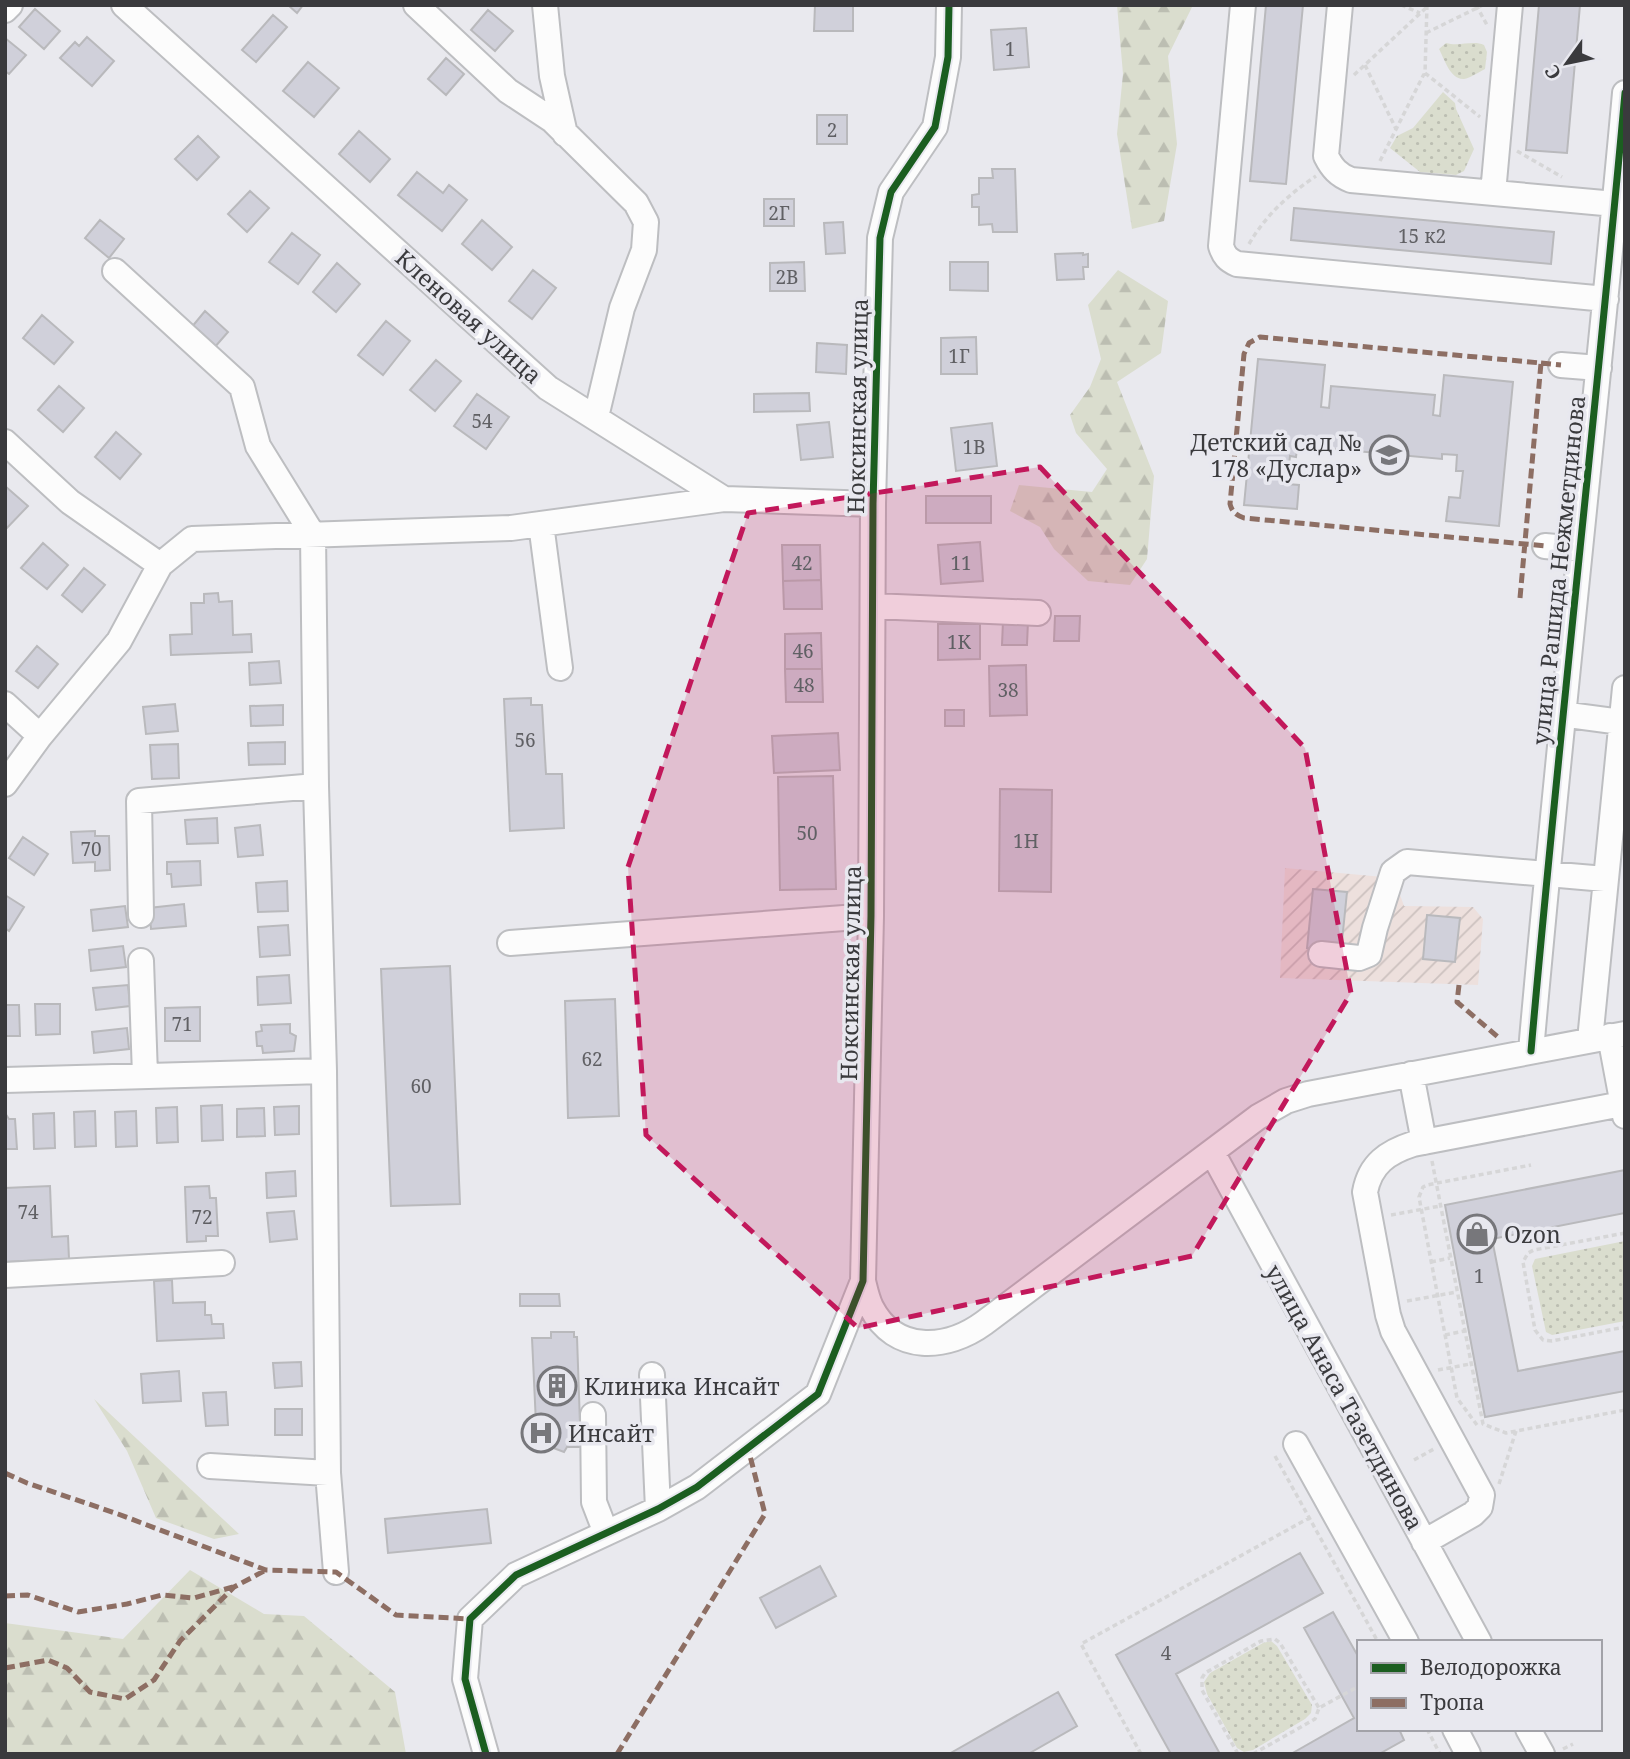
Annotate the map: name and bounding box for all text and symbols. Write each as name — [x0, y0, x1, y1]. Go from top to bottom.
north arrow — [1532, 28, 1602, 98]
house number: 1 — [1005, 36, 1015, 62]
text: С — [1538, 60, 1567, 85]
house number: 2 — [827, 117, 837, 143]
house number: 2Г — [768, 200, 790, 226]
house number: 15 к2 — [1398, 223, 1446, 249]
street label: Кленовая улица — [389, 241, 549, 391]
house number: 2В — [775, 264, 799, 290]
street label: Ноксинская улица — [839, 298, 875, 514]
house number: 1Г — [948, 343, 970, 369]
street label: улица Рашида Нежметдинова — [1524, 394, 1592, 746]
house number: 54 — [471, 408, 493, 434]
place label: Детский сад № 178 «Дуслар» — [1190, 426, 1362, 484]
house number: 1В — [962, 434, 986, 460]
school or university icon: Детский сад № 178 «Дуслар» — [1368, 434, 1410, 476]
house number: 42 — [791, 550, 813, 576]
house number: 11 — [950, 550, 972, 576]
house number: 1К — [947, 629, 972, 655]
house number: 46 — [792, 638, 814, 664]
house number: 48 — [793, 672, 815, 698]
house number: 38 — [997, 677, 1019, 703]
house number: 56 — [514, 727, 536, 753]
house number: 50 — [796, 820, 818, 846]
house number: 1Н — [1013, 828, 1039, 854]
house number: 70 — [80, 836, 102, 862]
street label: Ноксинская улица — [832, 865, 868, 1081]
house number: 71 — [171, 1011, 193, 1037]
house number: 62 — [581, 1046, 603, 1072]
house number: 60 — [410, 1073, 432, 1099]
house number: 74 — [17, 1199, 39, 1225]
house number: 72 — [191, 1204, 213, 1230]
shop icon: Ozon — [1456, 1213, 1498, 1255]
place label: Ozon — [1504, 1218, 1561, 1250]
street label: улица Анаса Тазетдинова — [1258, 1258, 1432, 1536]
house number: 1 — [1474, 1263, 1484, 1289]
building icon: Клиника Инсайт — [536, 1365, 578, 1407]
place label: Клиника Инсайт — [584, 1370, 780, 1402]
hospital icon: Инсайт — [520, 1412, 562, 1454]
place label: Инсайт — [568, 1417, 654, 1449]
house number: 4 — [1161, 1640, 1172, 1666]
legend — [1357, 1640, 1602, 1731]
text: Велодорожка — [1420, 1653, 1562, 1681]
text: Тропа — [1420, 1688, 1484, 1716]

